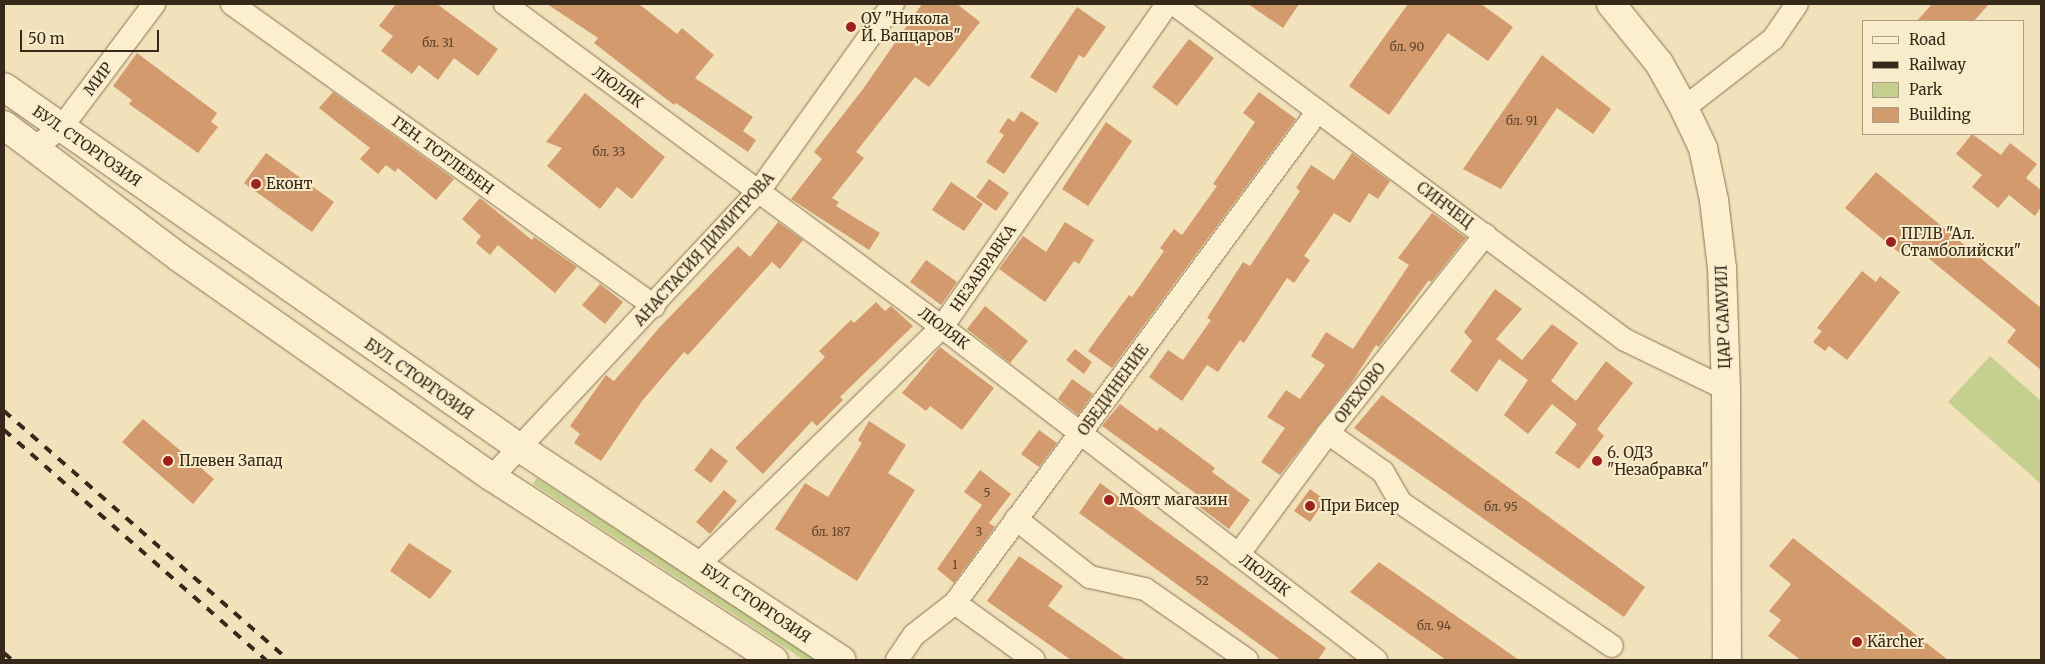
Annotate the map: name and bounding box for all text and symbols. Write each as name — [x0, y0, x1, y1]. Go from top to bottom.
place label: ОУ "Никола Й. Вапцаров" — [861, 9, 961, 44]
scale bar — [22, 20, 161, 52]
legend — [1862, 20, 2025, 135]
marker: ОУ "Никола Й. Вапцаров" — [845, 21, 857, 33]
text: 50 m — [28, 29, 65, 48]
text: Road — [1909, 30, 1945, 49]
house number: бл. 31 — [422, 36, 454, 50]
house number: бл. 90 — [1390, 40, 1424, 54]
text: Railway — [1909, 55, 1966, 74]
street label: МИР — [80, 59, 116, 99]
street label: ЛЮЛЯК — [589, 63, 647, 111]
text: Park — [1909, 80, 1942, 99]
street label: БУЛ. СТОРГОЗИЯ — [29, 102, 145, 190]
text: Building — [1909, 105, 1971, 124]
street label: ГЕН. ТОТЛЕБЕН — [389, 112, 497, 198]
house number: бл. 91 — [1506, 114, 1538, 128]
house number: бл. 33 — [593, 145, 625, 159]
street label: АНАСТАСИЯ ДИМИТРОВА — [630, 169, 778, 329]
place label: Еконт — [266, 175, 313, 193]
marker: Еконт — [250, 178, 262, 190]
street label: СИНЧЕЦ — [1413, 178, 1477, 232]
street label: НЕЗАБРАВКА — [946, 221, 1020, 315]
place label: ПГЛВ "Ал. Стамболийски" — [1901, 224, 2021, 259]
marker: ПГЛВ "Ал. Стамболийски" — [1885, 236, 1897, 248]
street label: ЦАР САМУИЛ — [1712, 265, 1734, 369]
street label: ЛЮЛЯК — [915, 303, 973, 353]
street label: БУЛ. СТОРГОЗИЯ — [361, 335, 477, 423]
street label: ОБЕДИНЕНИЕ — [1074, 341, 1152, 439]
street label: ОРЕХОВО — [1331, 359, 1389, 427]
place label: 6. ОДЗ "Незабравка" — [1607, 443, 1709, 478]
place label: Плевен Запад — [179, 452, 283, 470]
marker: Плевен Запад — [161, 454, 175, 468]
marker: 6. ОДЗ "Незабравка" — [1591, 455, 1603, 467]
house number: 5 — [983, 486, 991, 500]
place label: Моят магазин — [1119, 491, 1228, 509]
marker: Моят магазин — [1103, 494, 1115, 506]
place label: При Бисер — [1320, 497, 1399, 515]
marker: При Бисер — [1304, 500, 1316, 512]
house number: бл. 95 — [1484, 500, 1518, 514]
house number: бл. 187 — [812, 525, 850, 539]
house number: 3 — [976, 525, 982, 539]
street label: ЛЮЛЯК — [1236, 550, 1294, 600]
house number: 1 — [952, 558, 958, 572]
street label: БУЛ. СТОРГОЗИЯ — [698, 560, 814, 646]
house number: 52 — [1195, 574, 1209, 588]
house number: бл. 94 — [1417, 619, 1451, 633]
place label: Kärcher — [1867, 633, 1924, 651]
marker: Kärcher — [1851, 636, 1863, 648]

